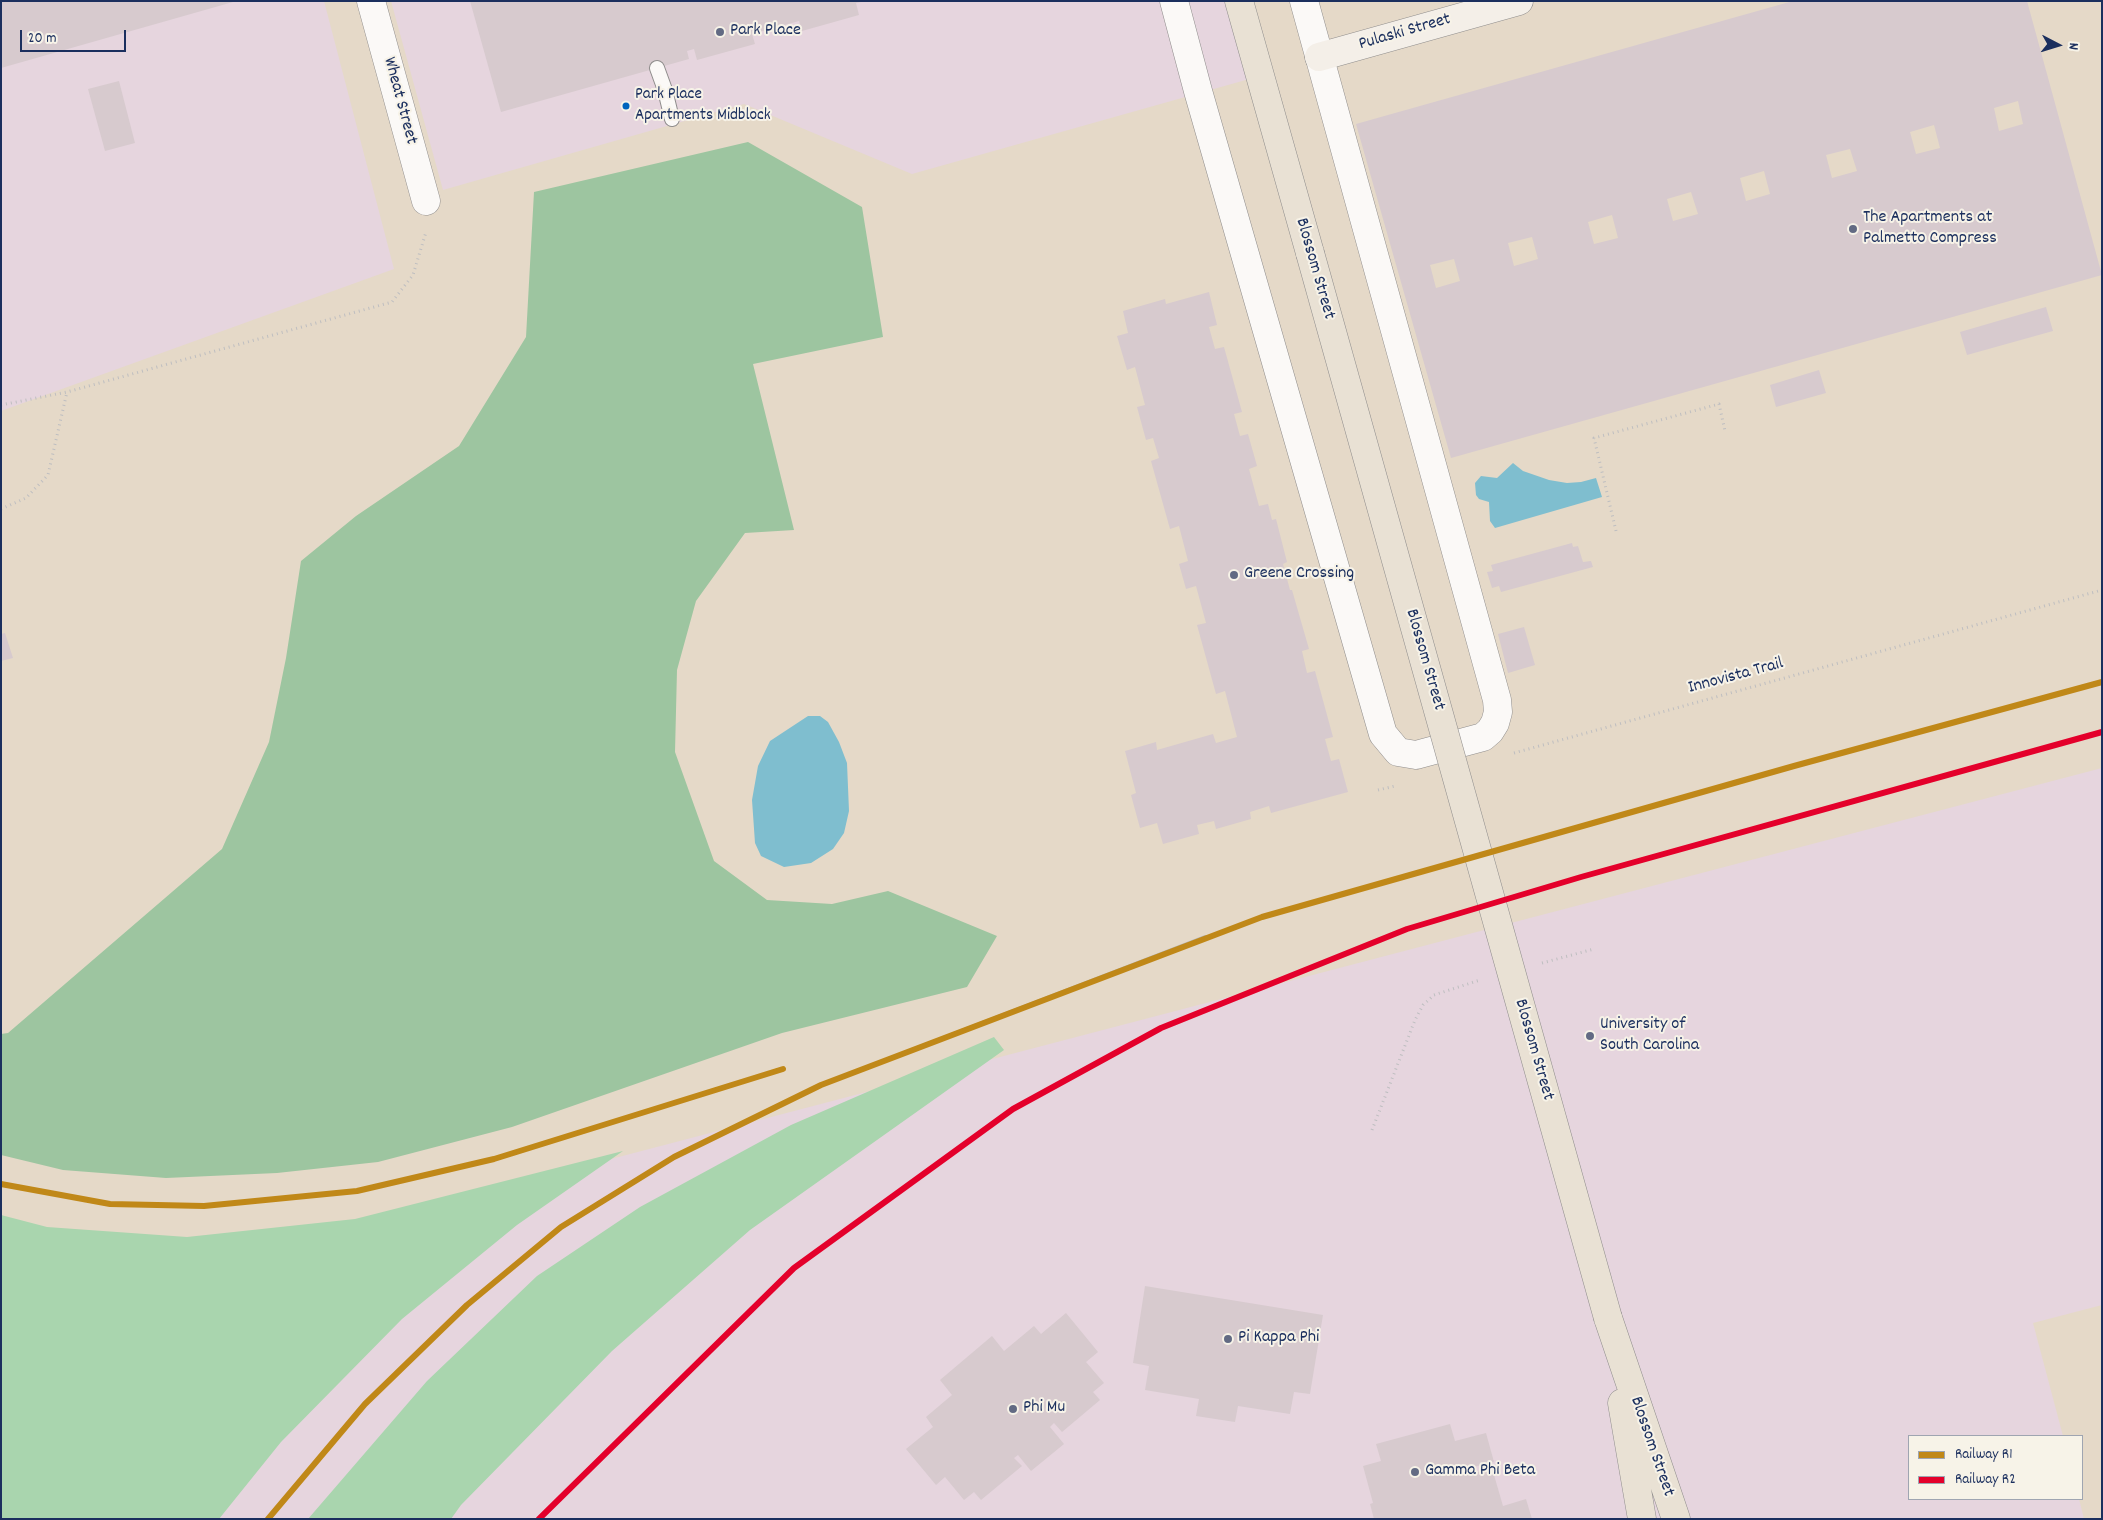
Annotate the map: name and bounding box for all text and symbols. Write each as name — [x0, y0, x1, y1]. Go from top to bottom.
street label: Pulaski Street — [1356, 10, 1454, 56]
scale bar — [22, 20, 129, 52]
north arrow — [2033, 20, 2083, 70]
place label: Park Place — [730, 21, 801, 43]
marker: Park Place — [714, 26, 726, 38]
text: 20 m — [28, 28, 56, 50]
text: N — [2063, 42, 2083, 51]
street label: Wheat Street — [377, 55, 421, 147]
place label: Park Place Apartments Midblock — [635, 86, 771, 126]
marker: Park Place Apartments Midblock — [621, 101, 631, 111]
place label: The Apartments at Palmetto Compress — [1863, 208, 1997, 250]
street label: Blossom Street — [1289, 216, 1339, 322]
marker: The Apartments at Palmetto Compress — [1847, 223, 1859, 235]
place label: Greene Crossing — [1244, 564, 1354, 586]
marker: Greene Crossing — [1228, 569, 1240, 581]
street label: Blossom Street — [1399, 607, 1449, 713]
street label: Innovista Trail — [1686, 654, 1786, 700]
street label: Blossom Street — [1508, 997, 1558, 1103]
place label: University of South Carolina — [1600, 1015, 1699, 1058]
marker: University of South Carolina — [1584, 1030, 1596, 1042]
place label: Pi Kappa Phi — [1238, 1328, 1319, 1350]
marker: Pi Kappa Phi — [1222, 1333, 1234, 1345]
street label: Blossom Street — [1624, 1394, 1678, 1500]
place label: Phi Mu — [1023, 1398, 1065, 1420]
marker: Phi Mu — [1007, 1403, 1019, 1415]
legend — [1908, 1435, 2083, 1500]
text: Railway R1 — [1955, 1444, 2012, 1466]
place label: Gamma Phi Beta — [1425, 1461, 1535, 1483]
marker: Gamma Phi Beta — [1409, 1466, 1421, 1478]
text: Railway R2 — [1955, 1469, 2016, 1491]

